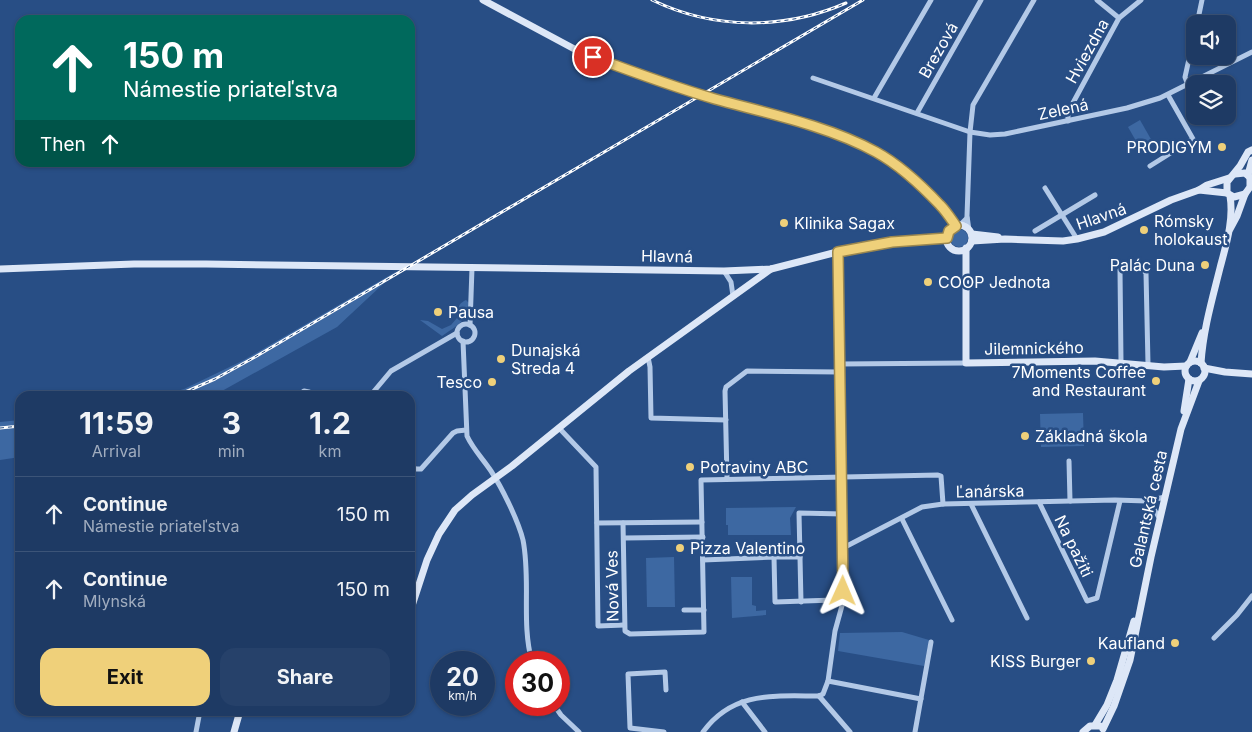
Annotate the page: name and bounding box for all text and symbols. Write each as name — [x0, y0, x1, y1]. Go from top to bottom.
street label: Hviezdna — [1061, 15, 1113, 87]
map controls — [1186, 15, 1236, 125]
button: sound — [1186, 15, 1236, 65]
street label: Brezová — [914, 19, 962, 81]
text: 150 m — [123, 34, 224, 76]
icon: ahead — [40, 35, 105, 100]
pin — [572, 36, 614, 78]
icon: arrive — [579, 43, 607, 71]
button: layers — [1186, 75, 1236, 125]
text: Námestie priateľstva — [123, 76, 338, 102]
street label: Zelená — [1036, 94, 1090, 124]
icon: ahead — [96, 130, 124, 158]
text: Then — [40, 133, 86, 156]
place label: PRODIGYM — [1127, 137, 1212, 157]
marker: PRODIGYM — [1216, 141, 1228, 153]
street label: Hlavná — [1073, 198, 1129, 234]
place label: Rómsky holokaust — [1154, 211, 1227, 249]
place label: Klinika Sagax — [794, 213, 895, 233]
marker: Klinika Sagax — [778, 217, 790, 229]
marker: Rómsky holokaust — [1138, 224, 1150, 236]
street label: Hlavná — [641, 246, 693, 266]
place label: Palác Duna — [1110, 255, 1195, 275]
marker: Palác Duna — [1199, 259, 1211, 271]
place label: COOP Jednota — [938, 272, 1050, 292]
marker: COOP Jednota — [922, 276, 934, 288]
place label: Pausa — [448, 302, 494, 322]
marker: Pausa — [432, 306, 444, 318]
street label: Jilemnického — [984, 337, 1084, 359]
place label: Dunajská Streda 4 — [511, 340, 581, 378]
marker: Dunajská Streda 4 — [495, 353, 507, 365]
place label: 7Moments Coffee and Restaurant — [1011, 362, 1146, 400]
place label: Tesco — [436, 372, 482, 392]
marker: 7Moments Coffee and Restaurant — [1150, 375, 1162, 387]
marker: Tesco — [486, 376, 498, 388]
text: 11:59 — [79, 405, 154, 441]
text: 3 — [222, 405, 241, 441]
text: 1.2 — [309, 405, 351, 441]
place label: Základná škola — [1035, 426, 1148, 446]
marker: Základná škola — [1019, 430, 1031, 442]
text: Arrival — [92, 441, 141, 461]
text: min — [218, 441, 245, 461]
text: km — [319, 441, 341, 461]
street label: Galantská cesta — [1125, 448, 1171, 570]
place label: Potraviny ABC — [700, 457, 809, 477]
marker: Potraviny ABC — [684, 461, 696, 473]
street label: Ľanárska — [955, 480, 1025, 502]
text: Continue — [83, 493, 168, 516]
icon: ahead — [40, 500, 68, 528]
text: 150 m — [337, 503, 390, 526]
street label: Na pažiti — [1050, 512, 1098, 580]
text: Námestie priateľstva — [83, 516, 239, 536]
place label: Pizza Valentino — [690, 538, 805, 558]
marker: Pizza Valentino — [674, 542, 686, 554]
street label: Nová Ves — [601, 550, 623, 622]
position arrow — [816, 564, 868, 616]
text: Continue — [83, 568, 168, 591]
icon: ahead — [40, 575, 68, 603]
text: 150 m — [337, 578, 390, 601]
text: Mlynská — [83, 591, 146, 611]
place label: Kaufland — [1098, 633, 1165, 653]
marker: Kaufland — [1169, 637, 1181, 649]
button: Exit — [40, 648, 210, 706]
button: Share — [220, 648, 390, 706]
speed limit sign: 30 — [505, 651, 570, 716]
place label: KISS Burger — [990, 651, 1081, 671]
marker: KISS Burger — [1085, 655, 1097, 667]
text: 20 — [446, 662, 479, 692]
text: km/h — [448, 688, 477, 703]

